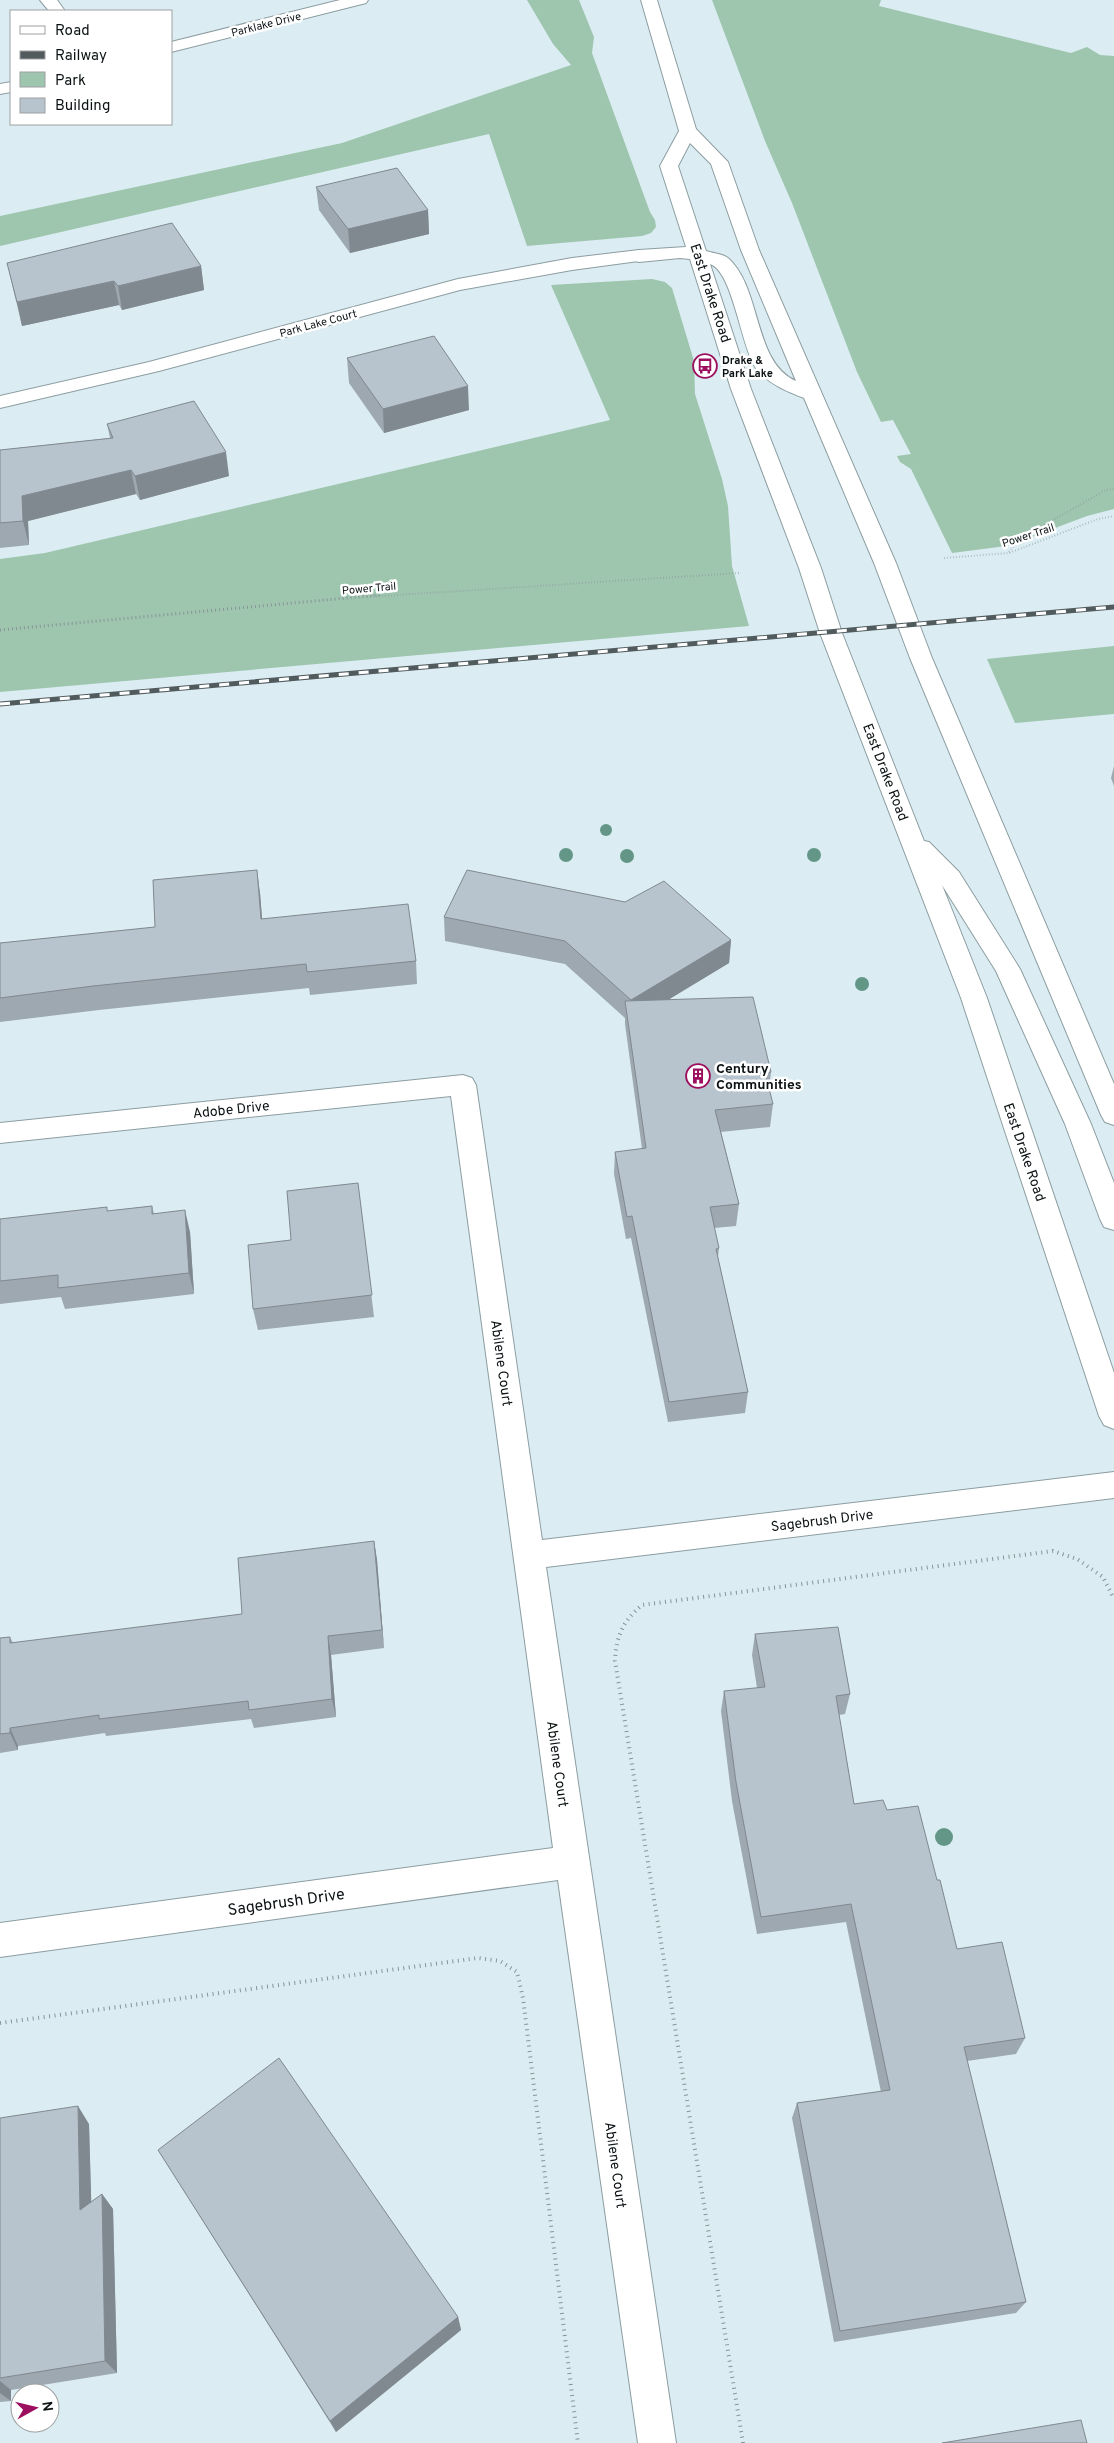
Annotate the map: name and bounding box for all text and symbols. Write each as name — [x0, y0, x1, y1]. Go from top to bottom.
legend — [10, 10, 172, 125]
street label: Parklake Drive — [230, 10, 303, 40]
text: Road — [55, 22, 90, 41]
text: Railway — [55, 47, 107, 66]
text: Park — [55, 72, 86, 91]
text: Building — [55, 97, 110, 116]
street label: East Drake Road — [686, 242, 734, 345]
street label: Park Lake Court — [278, 307, 358, 341]
bus stop icon: Drake & Park Lake — [692, 353, 718, 379]
place label: Drake & Park Lake — [722, 354, 773, 381]
street label: Power Trail — [1000, 521, 1056, 551]
street label: Power Trail — [341, 580, 397, 598]
street label: East Drake Road — [858, 721, 911, 824]
place label: Century Communities — [716, 1061, 802, 1094]
building icon: Century Communities — [685, 1063, 711, 1089]
street label: Adobe Drive — [192, 1098, 270, 1123]
street label: East Drake Road — [999, 1101, 1048, 1204]
street label: Abilene Court — [486, 1319, 515, 1407]
street label: Sagebrush Drive — [770, 1507, 874, 1536]
street label: Abilene Court — [542, 1720, 571, 1808]
street label: Sagebrush Drive — [226, 1885, 346, 1921]
street label: Abilene Court — [600, 2121, 629, 2209]
north arrow — [10, 2383, 60, 2433]
text: N — [37, 2400, 56, 2413]

